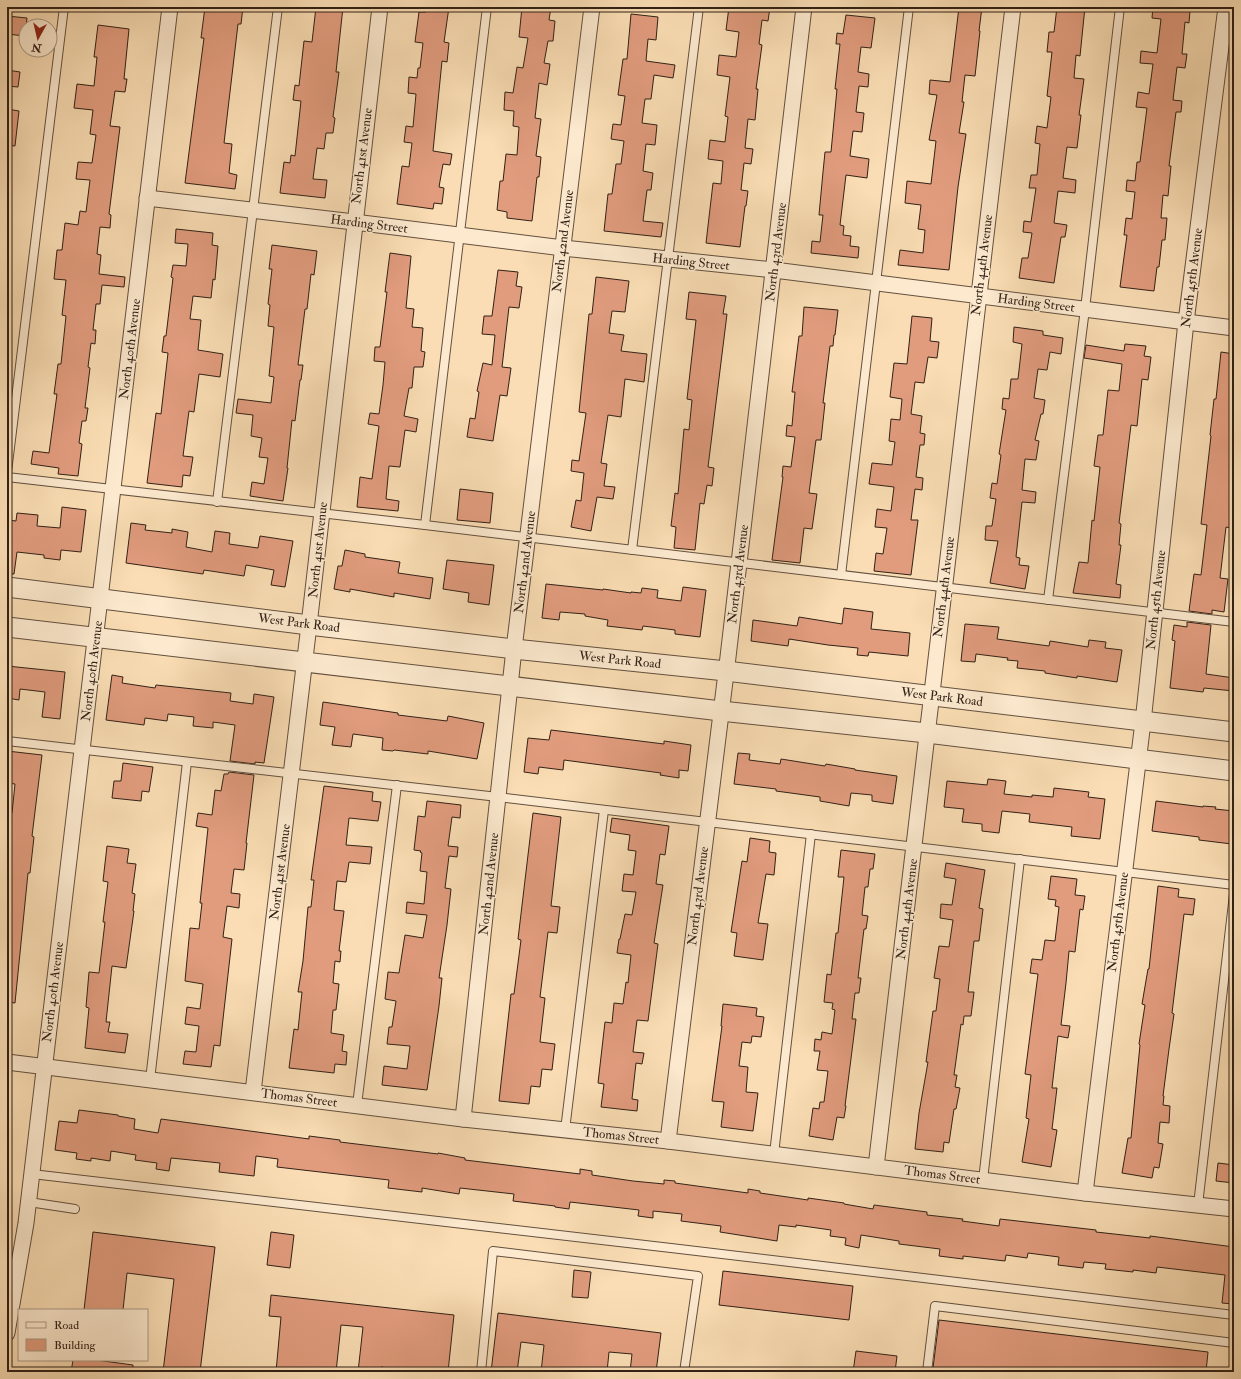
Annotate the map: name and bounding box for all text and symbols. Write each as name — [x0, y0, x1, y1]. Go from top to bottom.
north arrow — [18, 18, 58, 58]
text: N — [30, 40, 43, 55]
street label: North 41st Avenue — [348, 106, 376, 205]
street label: North 42nd Avenue — [549, 188, 577, 293]
street label: North 43rd Avenue — [762, 201, 790, 302]
street label: Harding Street — [329, 211, 409, 237]
street label: North 44th Avenue — [968, 213, 996, 316]
street label: North 45th Avenue — [1178, 227, 1206, 329]
street label: Harding Street — [651, 250, 731, 274]
street label: Harding Street — [996, 290, 1076, 316]
street label: North 40th Avenue — [116, 297, 144, 400]
street label: North 41st Avenue — [305, 500, 331, 599]
street label: North 42nd Avenue — [511, 509, 539, 614]
street label: North 43rd Avenue — [724, 523, 752, 624]
street label: North 44th Avenue — [930, 535, 958, 638]
street label: North 45th Avenue — [1143, 549, 1169, 651]
street label: West Park Road — [256, 610, 341, 636]
street label: North 40th Avenue — [78, 619, 106, 722]
street label: West Park Road — [577, 648, 662, 672]
street label: West Park Road — [899, 684, 984, 710]
street label: North 41st Avenue — [266, 822, 294, 921]
street label: North 42nd Avenue — [476, 831, 502, 936]
street label: North 43rd Avenue — [684, 845, 712, 946]
street label: North 44th Avenue — [893, 857, 921, 960]
street label: North 45th Avenue — [1104, 871, 1132, 973]
street label: North 40th Avenue — [39, 940, 67, 1043]
street label: Thomas Street — [260, 1085, 338, 1111]
street label: Thomas Street — [582, 1124, 660, 1148]
street label: Thomas Street — [903, 1162, 981, 1188]
legend — [18, 1309, 148, 1361]
text: Road — [54, 1318, 79, 1333]
text: Building — [54, 1338, 97, 1353]

